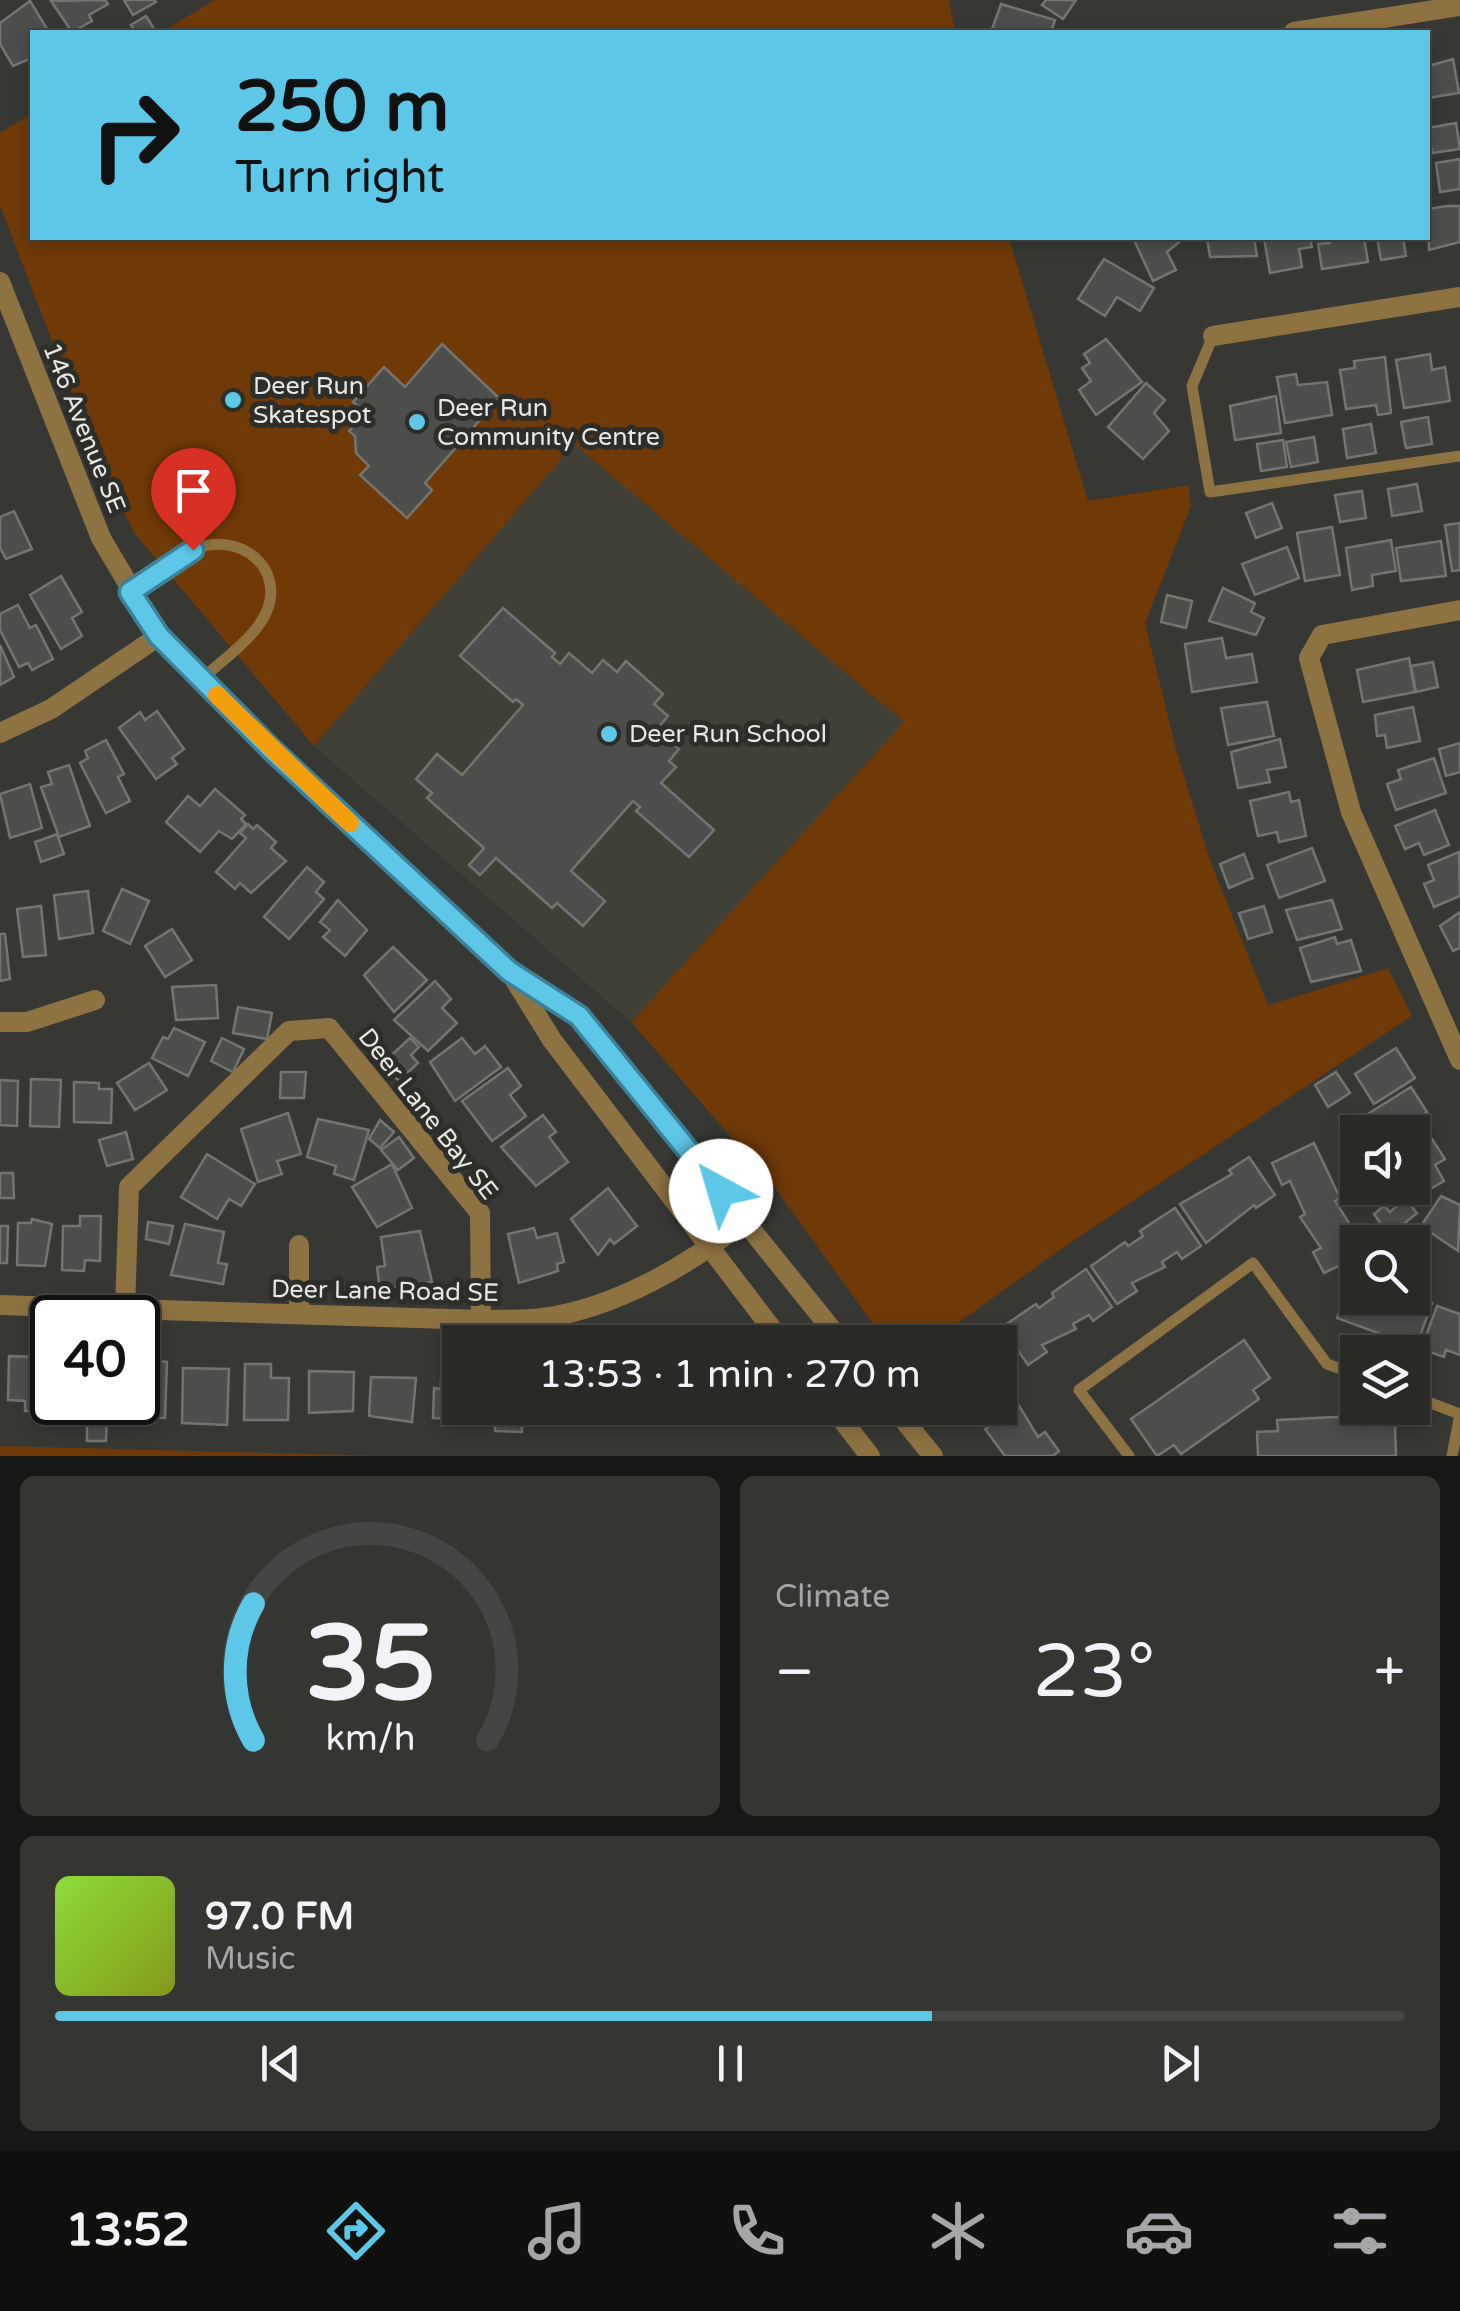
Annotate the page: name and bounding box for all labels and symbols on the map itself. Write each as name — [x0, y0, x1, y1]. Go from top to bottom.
street label: 146 Avenue SE — [36, 338, 132, 518]
place label: Deer Run Skatespot — [253, 371, 372, 430]
marker: Deer Run Skatespot — [222, 389, 244, 411]
place label: Deer Run Community Centre — [437, 393, 660, 452]
marker: Deer Run Community Centre — [406, 411, 428, 433]
pin — [151, 448, 236, 551]
place label: Deer Run School — [629, 719, 827, 749]
marker: Deer Run School — [598, 723, 620, 745]
street label: Deer Lane Bay SE — [352, 1022, 504, 1206]
position arrow — [669, 1139, 773, 1243]
street label: Deer Lane Road SE — [271, 1274, 499, 1308]
speed limit sign: 40 — [30, 1295, 160, 1425]

